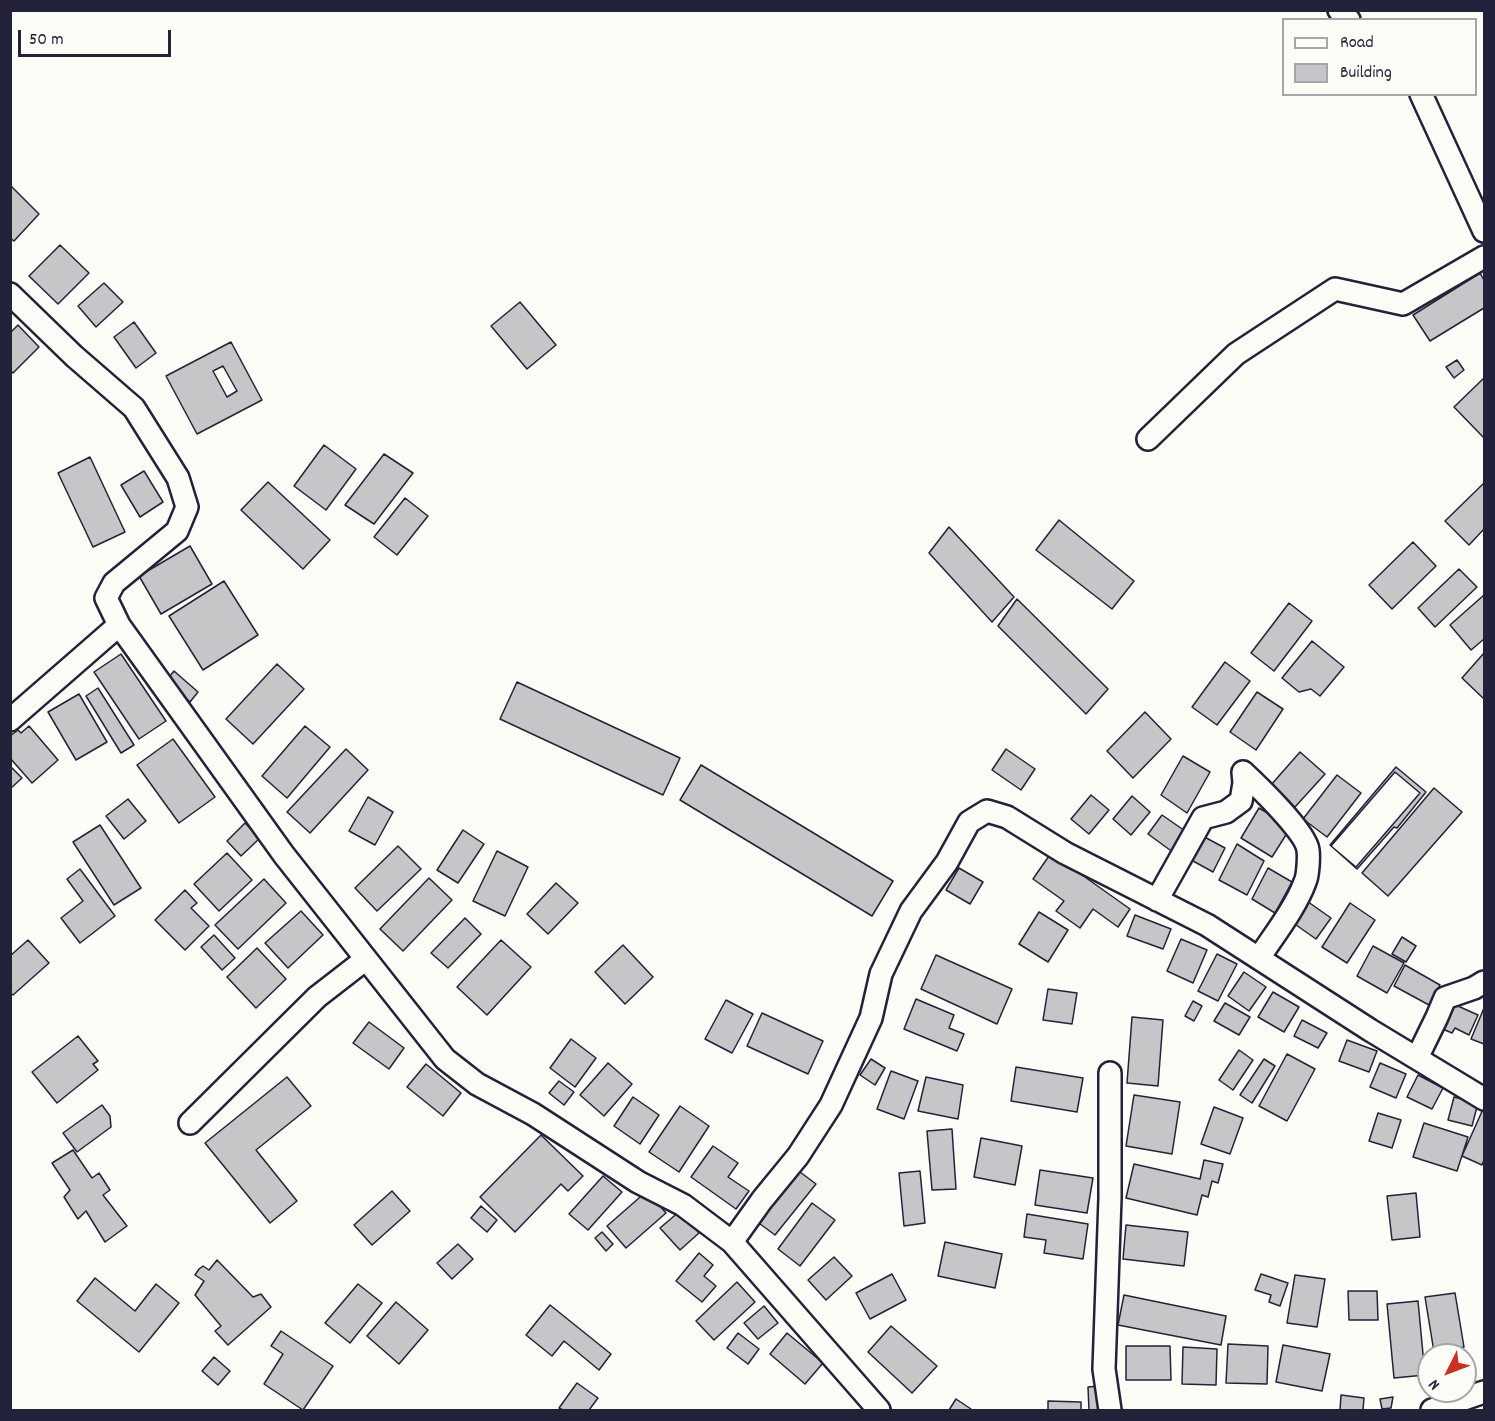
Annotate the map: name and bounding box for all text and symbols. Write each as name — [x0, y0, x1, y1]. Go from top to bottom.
scale bar — [21, 18, 174, 56]
legend — [1282, 18, 1477, 96]
text: 50 m — [29, 28, 64, 53]
text: Road — [1340, 31, 1374, 56]
text: Building — [1340, 61, 1392, 86]
north arrow — [1417, 1343, 1477, 1403]
text: N — [1424, 1373, 1446, 1395]

